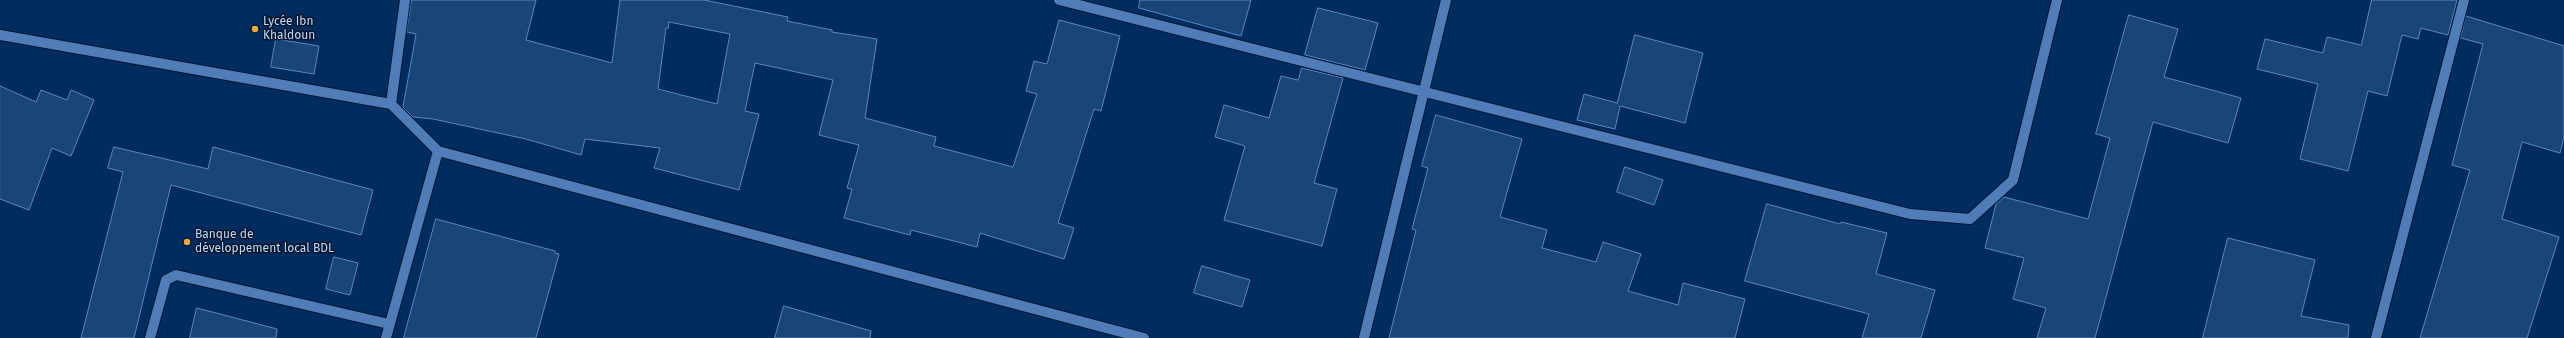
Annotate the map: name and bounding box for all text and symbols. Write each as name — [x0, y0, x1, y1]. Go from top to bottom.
place label: Lycée Ibn Khaldoun — [263, 15, 315, 43]
marker: Lycée Ibn Khaldoun — [250, 24, 260, 34]
place label: Banque de développement local BDL — [195, 228, 334, 256]
marker: Banque de développement local BDL — [182, 237, 192, 247]

